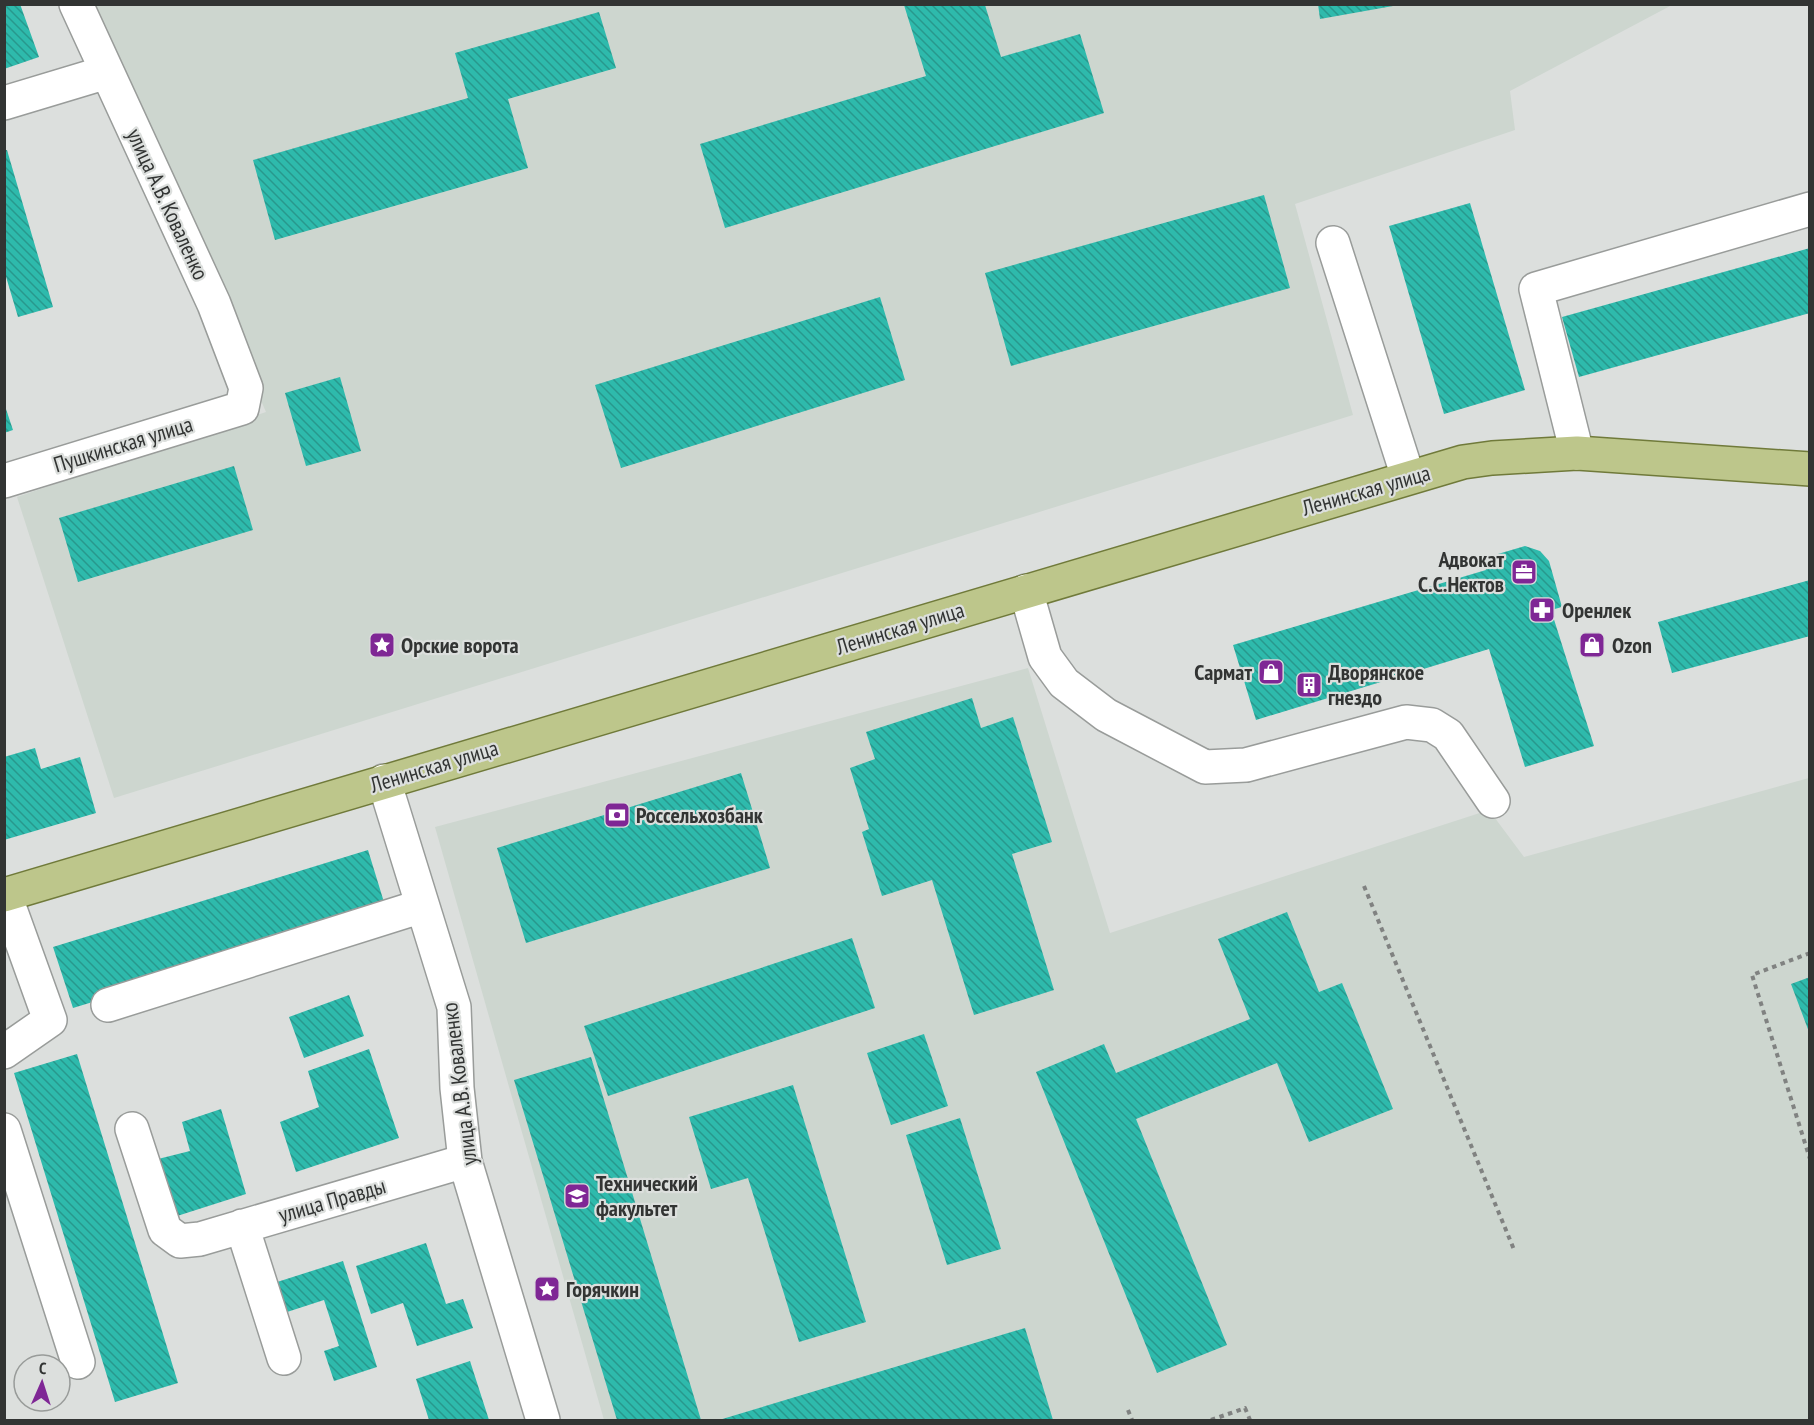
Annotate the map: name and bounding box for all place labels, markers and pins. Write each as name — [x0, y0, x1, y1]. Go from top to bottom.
place label: Адвокат С.С.Нектов — [1418, 545, 1504, 598]
office icon: Адвокат С.С.Нектов — [1509, 557, 1539, 587]
pharmacy icon: Оренлек — [1527, 595, 1557, 625]
place label: Оренлек — [1562, 596, 1632, 624]
place icon: Орские ворота — [367, 630, 397, 660]
shop icon: Ozon — [1577, 630, 1607, 660]
place label: Орские ворота — [401, 631, 519, 659]
place label: Ozon — [1612, 631, 1652, 659]
shop icon: Сармат — [1256, 657, 1286, 687]
place label: Сармат — [1194, 658, 1252, 686]
place label: Дворянское гнездо — [1328, 658, 1424, 711]
building icon: Дворянское гнездо — [1294, 670, 1324, 700]
bank icon: Россельхозбанк — [602, 800, 632, 830]
place label: Россельхозбанк — [636, 801, 764, 829]
place label: Технический факультет — [596, 1169, 698, 1222]
school or university icon: Технический факультет — [562, 1181, 592, 1211]
place icon: Горячкин — [532, 1274, 562, 1304]
place label: Горячкин — [566, 1275, 639, 1303]

